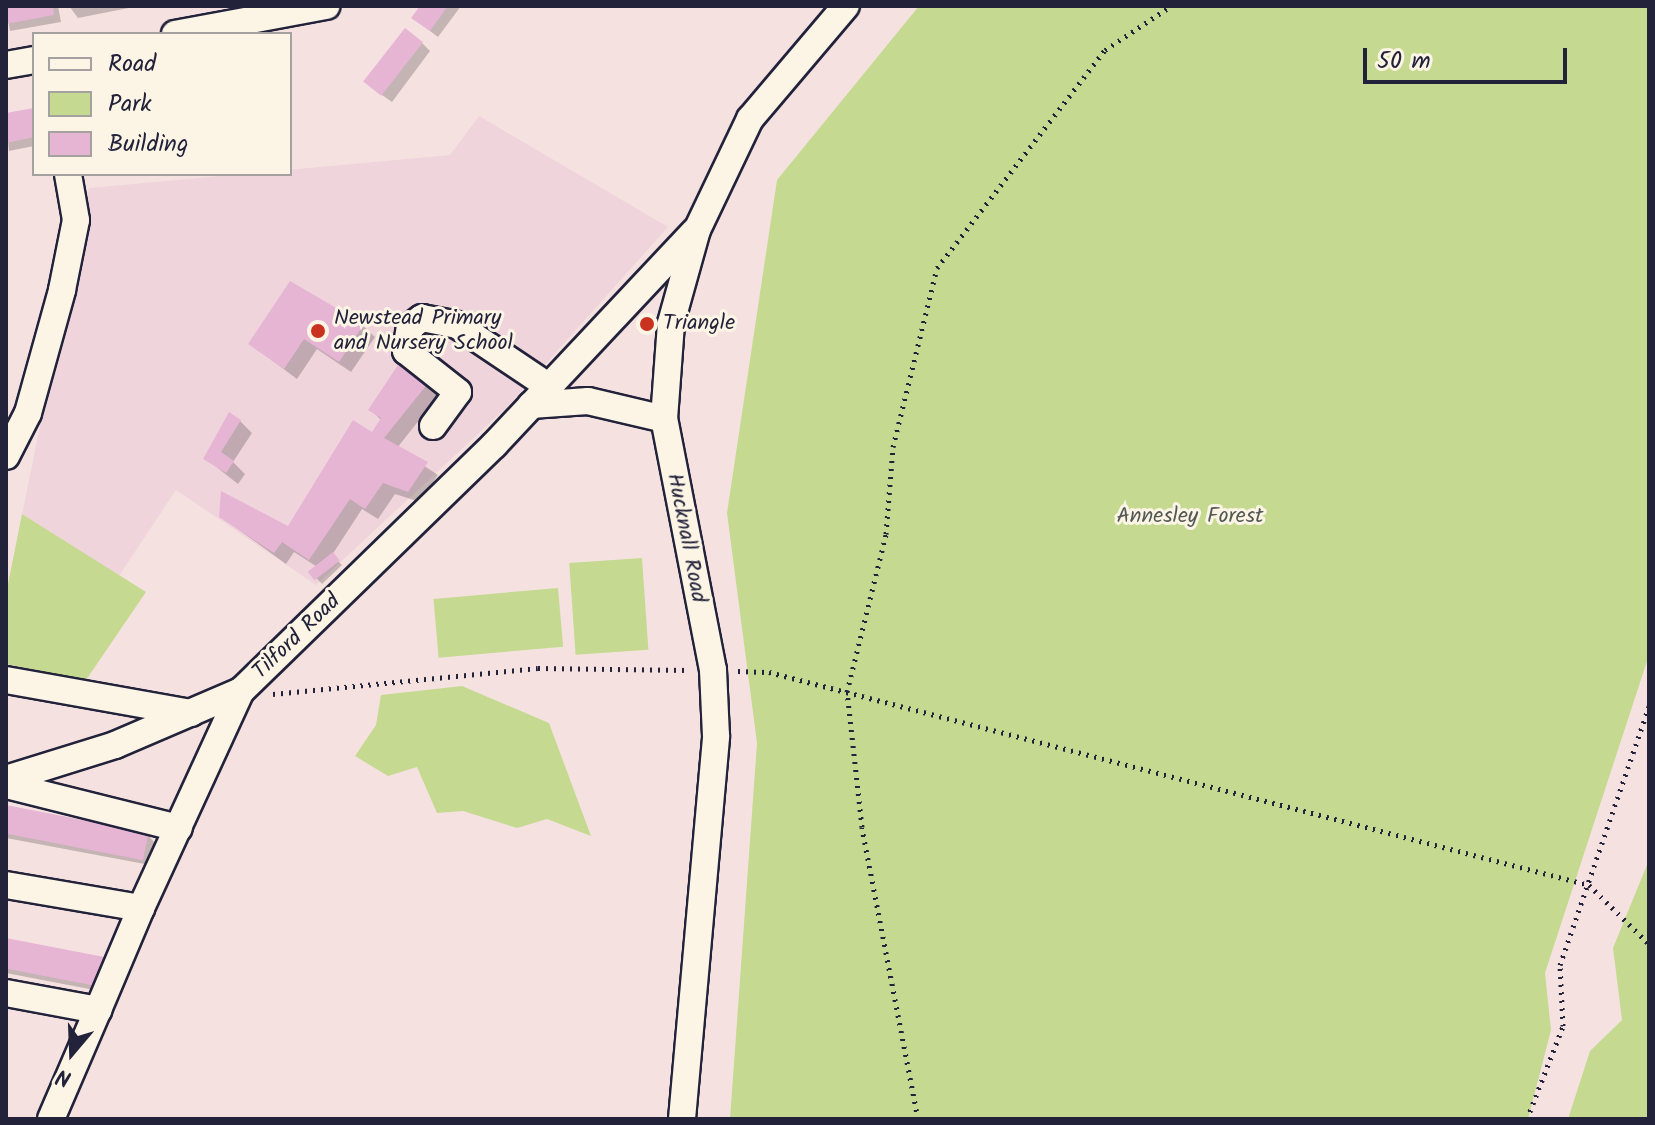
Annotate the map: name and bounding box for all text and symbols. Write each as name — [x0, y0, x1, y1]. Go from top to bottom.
legend — [32, 32, 292, 176]
scale bar — [1367, 32, 1571, 82]
text: 50 m — [1377, 42, 1431, 81]
text: Road — [108, 45, 156, 84]
text: Park — [108, 85, 152, 124]
text: Building — [108, 125, 188, 164]
place label: Newstead Primary and Nursery School — [334, 305, 513, 356]
place label: Triangle — [663, 311, 735, 337]
marker: Triangle — [638, 315, 656, 333]
marker: Newstead Primary and Nursery School — [309, 322, 327, 340]
street label: Hucknall Road — [661, 471, 711, 605]
park label: Annesley Forest — [1116, 504, 1264, 530]
street label: Tilford Road — [248, 589, 346, 685]
north arrow — [32, 1013, 112, 1093]
text: N — [52, 1057, 76, 1095]

